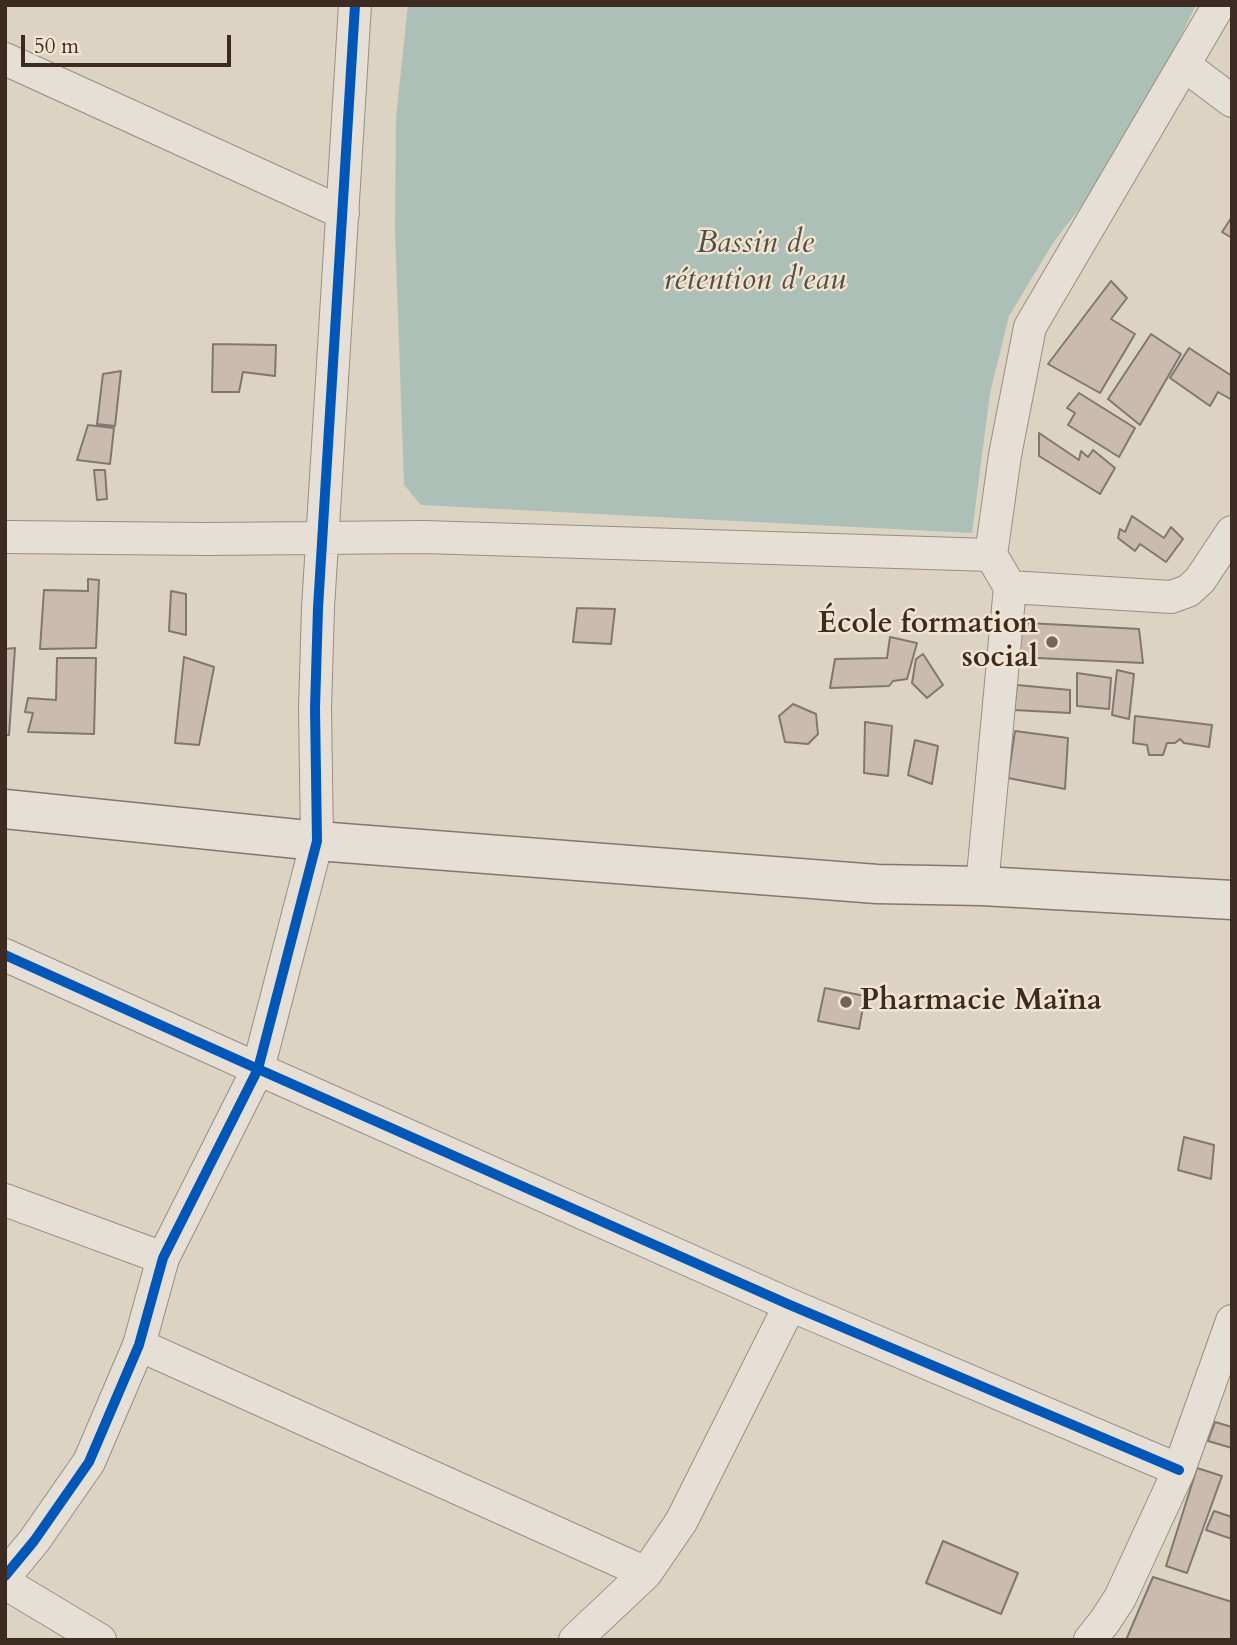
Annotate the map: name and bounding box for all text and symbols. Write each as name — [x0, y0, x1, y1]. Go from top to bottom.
scale bar — [24, 21, 234, 65]
text: 50 m — [34, 32, 79, 61]
water label: Bassin de rétention d'eau — [664, 226, 846, 301]
place label: École formation social — [818, 607, 1038, 678]
marker: École formation social — [1044, 634, 1060, 650]
place label: Pharmacie Maïna — [860, 984, 1102, 1020]
marker: Pharmacie Maïna — [838, 994, 854, 1010]

